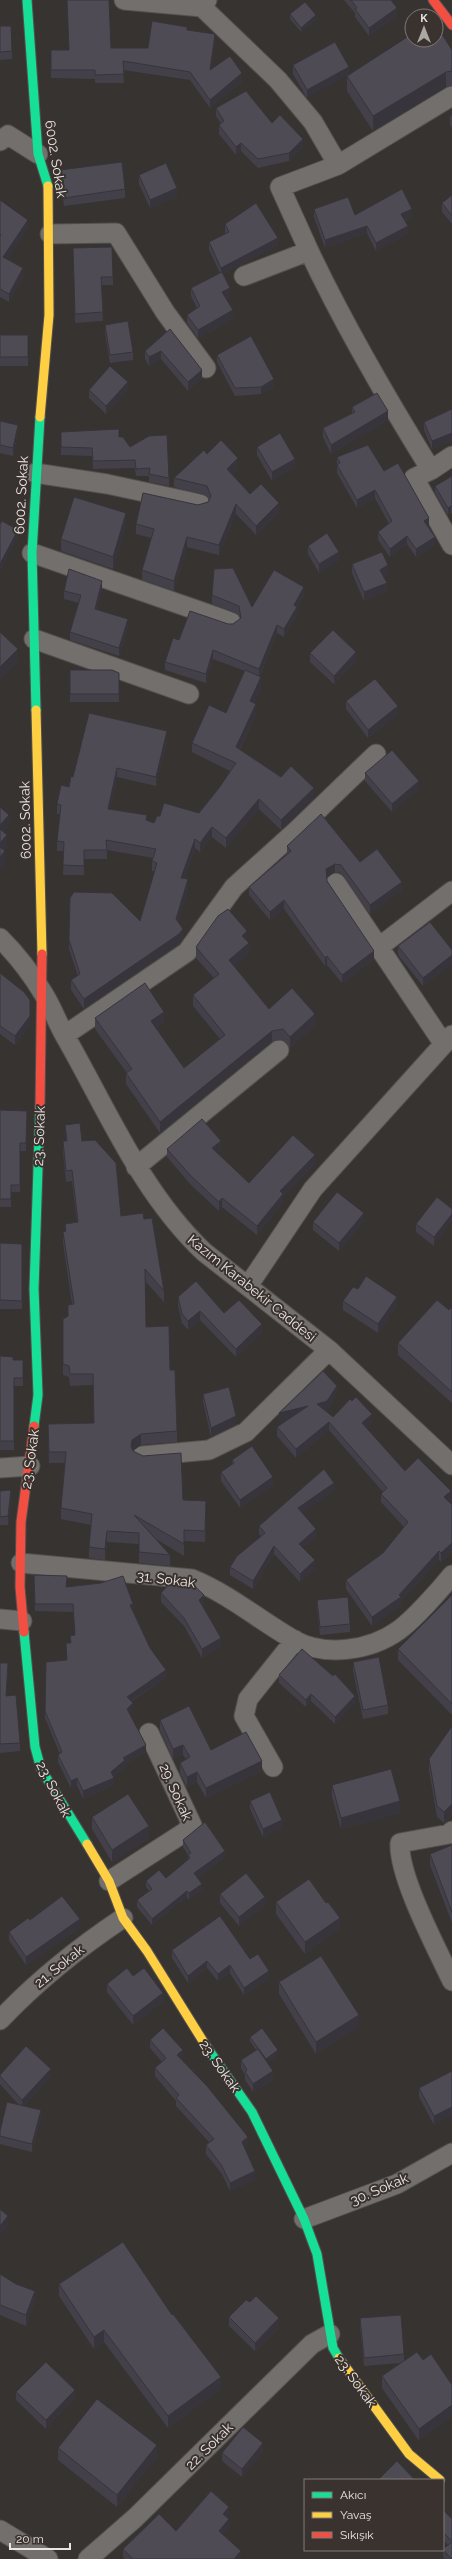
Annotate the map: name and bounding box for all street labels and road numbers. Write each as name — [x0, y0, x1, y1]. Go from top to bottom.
street label: 6002. Sokak — [42, 119, 70, 200]
street label: 6002. Sokak — [11, 455, 31, 535]
street label: 6002. Sokak — [16, 780, 34, 859]
street label: 23. Sokak — [30, 1105, 48, 1166]
street label: Kazım Karabekir Caddesi — [185, 1231, 319, 1345]
street label: 23. Sokak — [18, 1427, 42, 1490]
street label: 31. Sokak — [136, 1567, 197, 1591]
street label: 23. Sokak — [33, 1759, 75, 1820]
street label: 29. Sokak — [156, 1761, 196, 1824]
street label: 21. Sokak — [31, 1941, 87, 1991]
street label: 23. Sokak — [196, 2037, 244, 2096]
street label: 30. Sokak — [348, 2169, 411, 2208]
street label: 23. Sokak — [332, 2352, 381, 2411]
street label: 22. Sokak — [182, 2419, 236, 2473]

